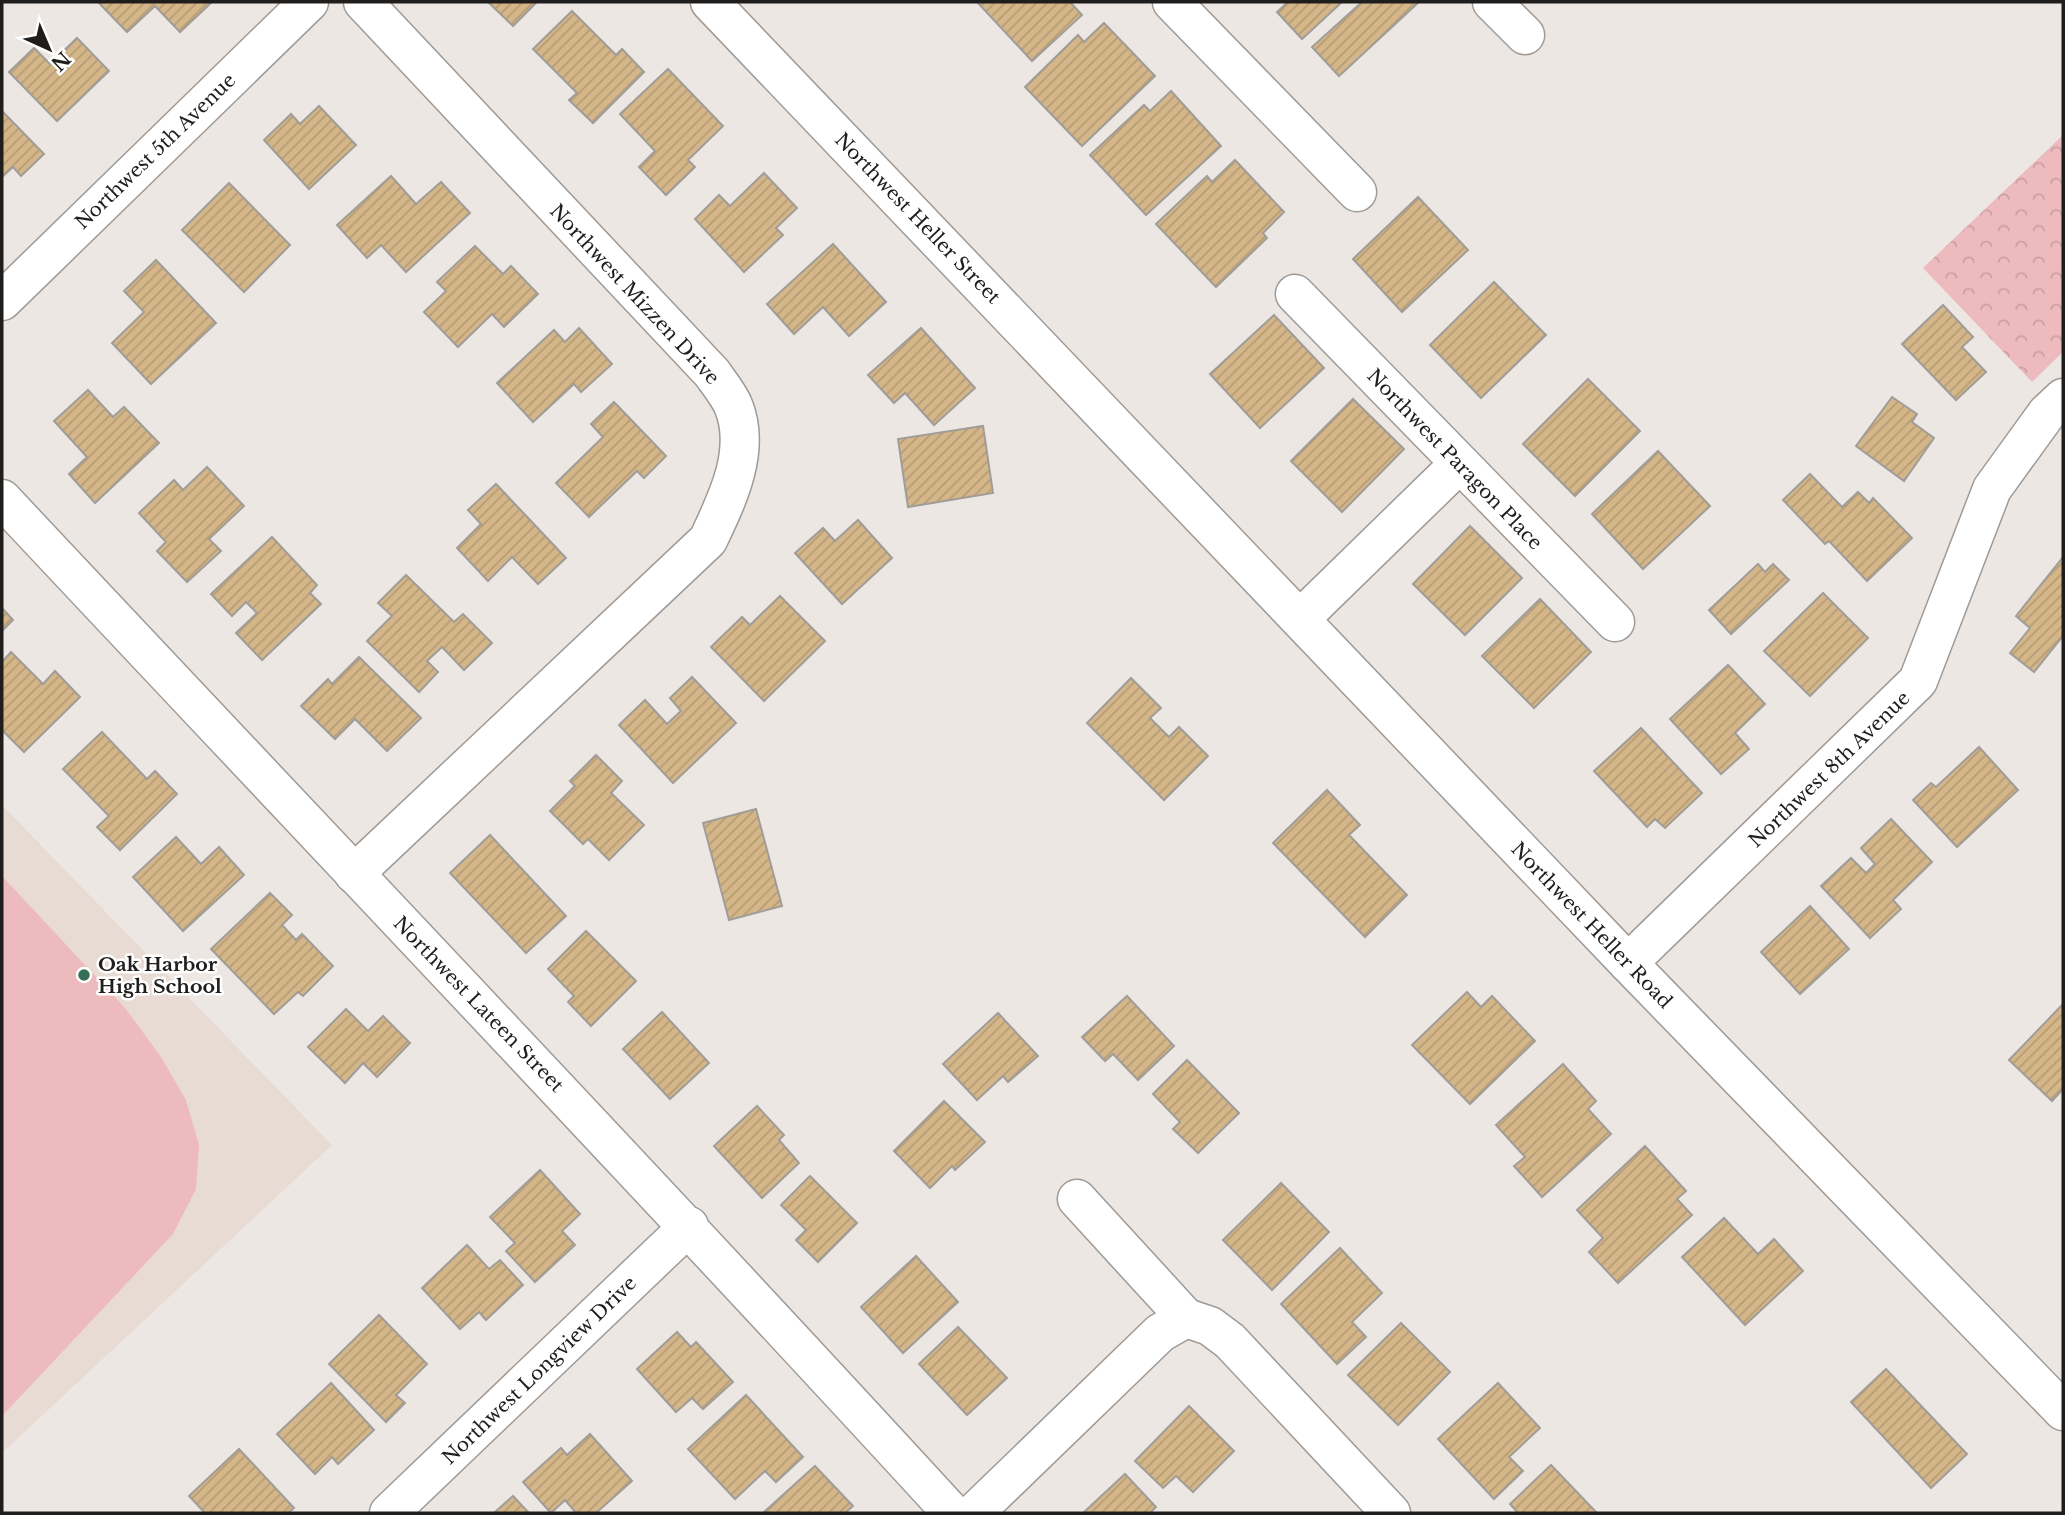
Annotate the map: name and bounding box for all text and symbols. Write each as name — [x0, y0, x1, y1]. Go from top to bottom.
north arrow — [14, 14, 84, 84]
text: N — [46, 46, 75, 75]
street label: Northwest 5th Avenue — [70, 69, 240, 234]
street label: Northwest Heller Street — [830, 128, 1006, 309]
street label: Northwest Mizzen Drive — [545, 199, 724, 389]
street label: Northwest Paragon Place — [1362, 364, 1547, 554]
street label: Northwest 8th Avenue — [1744, 686, 1915, 852]
street label: Northwest Heller Road — [1506, 838, 1677, 1013]
street label: Northwest Lateen Street — [389, 912, 569, 1097]
place label: Oak Harbor High School — [98, 953, 222, 998]
marker: Oak Harbor High School — [76, 967, 92, 983]
street label: Northwest Longview Drive — [438, 1272, 641, 1469]

